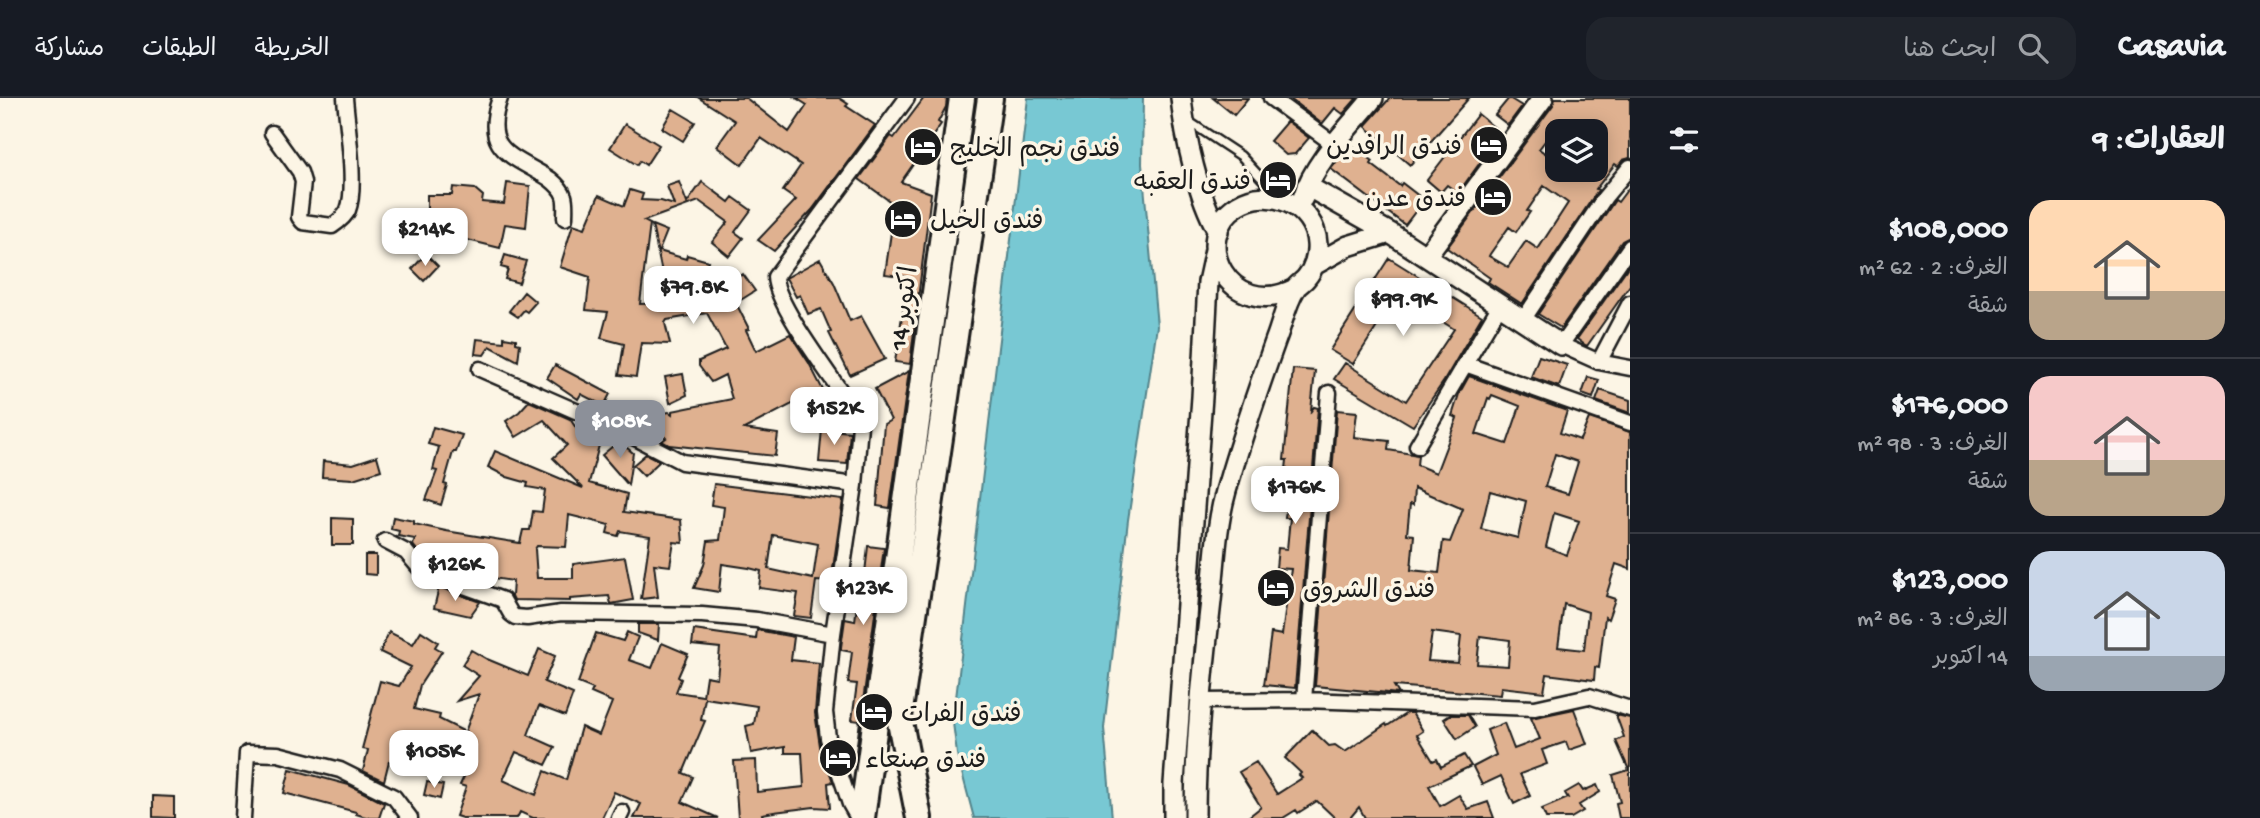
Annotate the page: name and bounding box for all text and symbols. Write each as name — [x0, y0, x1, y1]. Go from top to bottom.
search box — [1586, 17, 2076, 80]
icon: search — [2014, 29, 2052, 67]
text: Casavia — [2118, 29, 2225, 67]
text: مشاركة — [35, 36, 104, 65]
text: الطبقات — [142, 36, 217, 65]
text: الخريطة — [255, 36, 329, 65]
text: ابحث هنا — [1903, 36, 1996, 67]
map controls — [1545, 119, 1608, 182]
button: layers — [1545, 119, 1608, 182]
icon: filters — [1665, 121, 1703, 159]
hotel icon: فندق الرافدين — [1468, 124, 1510, 166]
text: العقارات: 9 — [2093, 125, 2225, 160]
hotel icon: فندق نجم الخليج — [902, 126, 944, 168]
place label: فندق الرافدين — [1326, 134, 1462, 165]
place label: فندق نجم الخليج — [950, 136, 1120, 167]
hotel icon: فندق العقبه — [1257, 159, 1299, 201]
place label: فندق العقبه — [1134, 169, 1251, 200]
hotel icon: فندق عدن — [1472, 176, 1514, 218]
place label: فندق عدن — [1366, 186, 1466, 217]
hotel icon: فندق الخيل — [882, 198, 924, 240]
pin: $214K — [376, 208, 474, 268]
place label: فندق الخيل — [930, 208, 1044, 239]
text: $108,000 — [1888, 214, 2008, 249]
text: $214K — [398, 217, 452, 244]
icon: home — [2085, 228, 2169, 312]
text: الغرف: 2 · 62 m² — [1859, 256, 2008, 283]
street label: 14 اكتوبر — [885, 265, 928, 354]
pin: $79.8K — [636, 266, 750, 326]
text: $79.8K — [660, 275, 726, 302]
pin: $99.9K — [1346, 278, 1460, 338]
text: $99.9K — [1371, 287, 1435, 314]
text: شقة — [1968, 294, 2008, 321]
pin: $152K — [785, 388, 883, 447]
text: $176,000 — [1891, 390, 2008, 425]
text: $152K — [806, 396, 862, 423]
pin: $108K — [571, 400, 669, 460]
icon: home — [2085, 404, 2169, 488]
text: $108K — [591, 409, 649, 436]
text: الغرف: 3 · 98 m² — [1857, 432, 2008, 459]
pin: $176K — [1246, 466, 1344, 526]
text: شقة — [1968, 470, 2008, 497]
text: $176K — [1267, 475, 1323, 502]
pin: $126K — [406, 544, 504, 603]
text: $126K — [427, 552, 483, 579]
text: $123,000 — [1892, 565, 2008, 600]
hotel icon: فندق الشروق — [1255, 567, 1297, 609]
pin: $123K — [814, 568, 912, 627]
text: $123K — [835, 576, 891, 603]
place label: فندق الشروق — [1303, 577, 1435, 608]
icon: home — [2085, 579, 2169, 663]
text: الغرف: 3 · 86 m² — [1857, 607, 2008, 634]
text: 14 اكتوبر — [1933, 645, 2008, 672]
hotel icon: فندق الفرات — [853, 691, 895, 733]
place label: فندق الفرات — [901, 701, 1022, 732]
pin: $105K — [385, 730, 483, 790]
hotel icon: فندق صنعاء — [817, 737, 859, 779]
text: $105K — [405, 739, 463, 766]
place label: فندق صنعاء — [865, 747, 986, 778]

